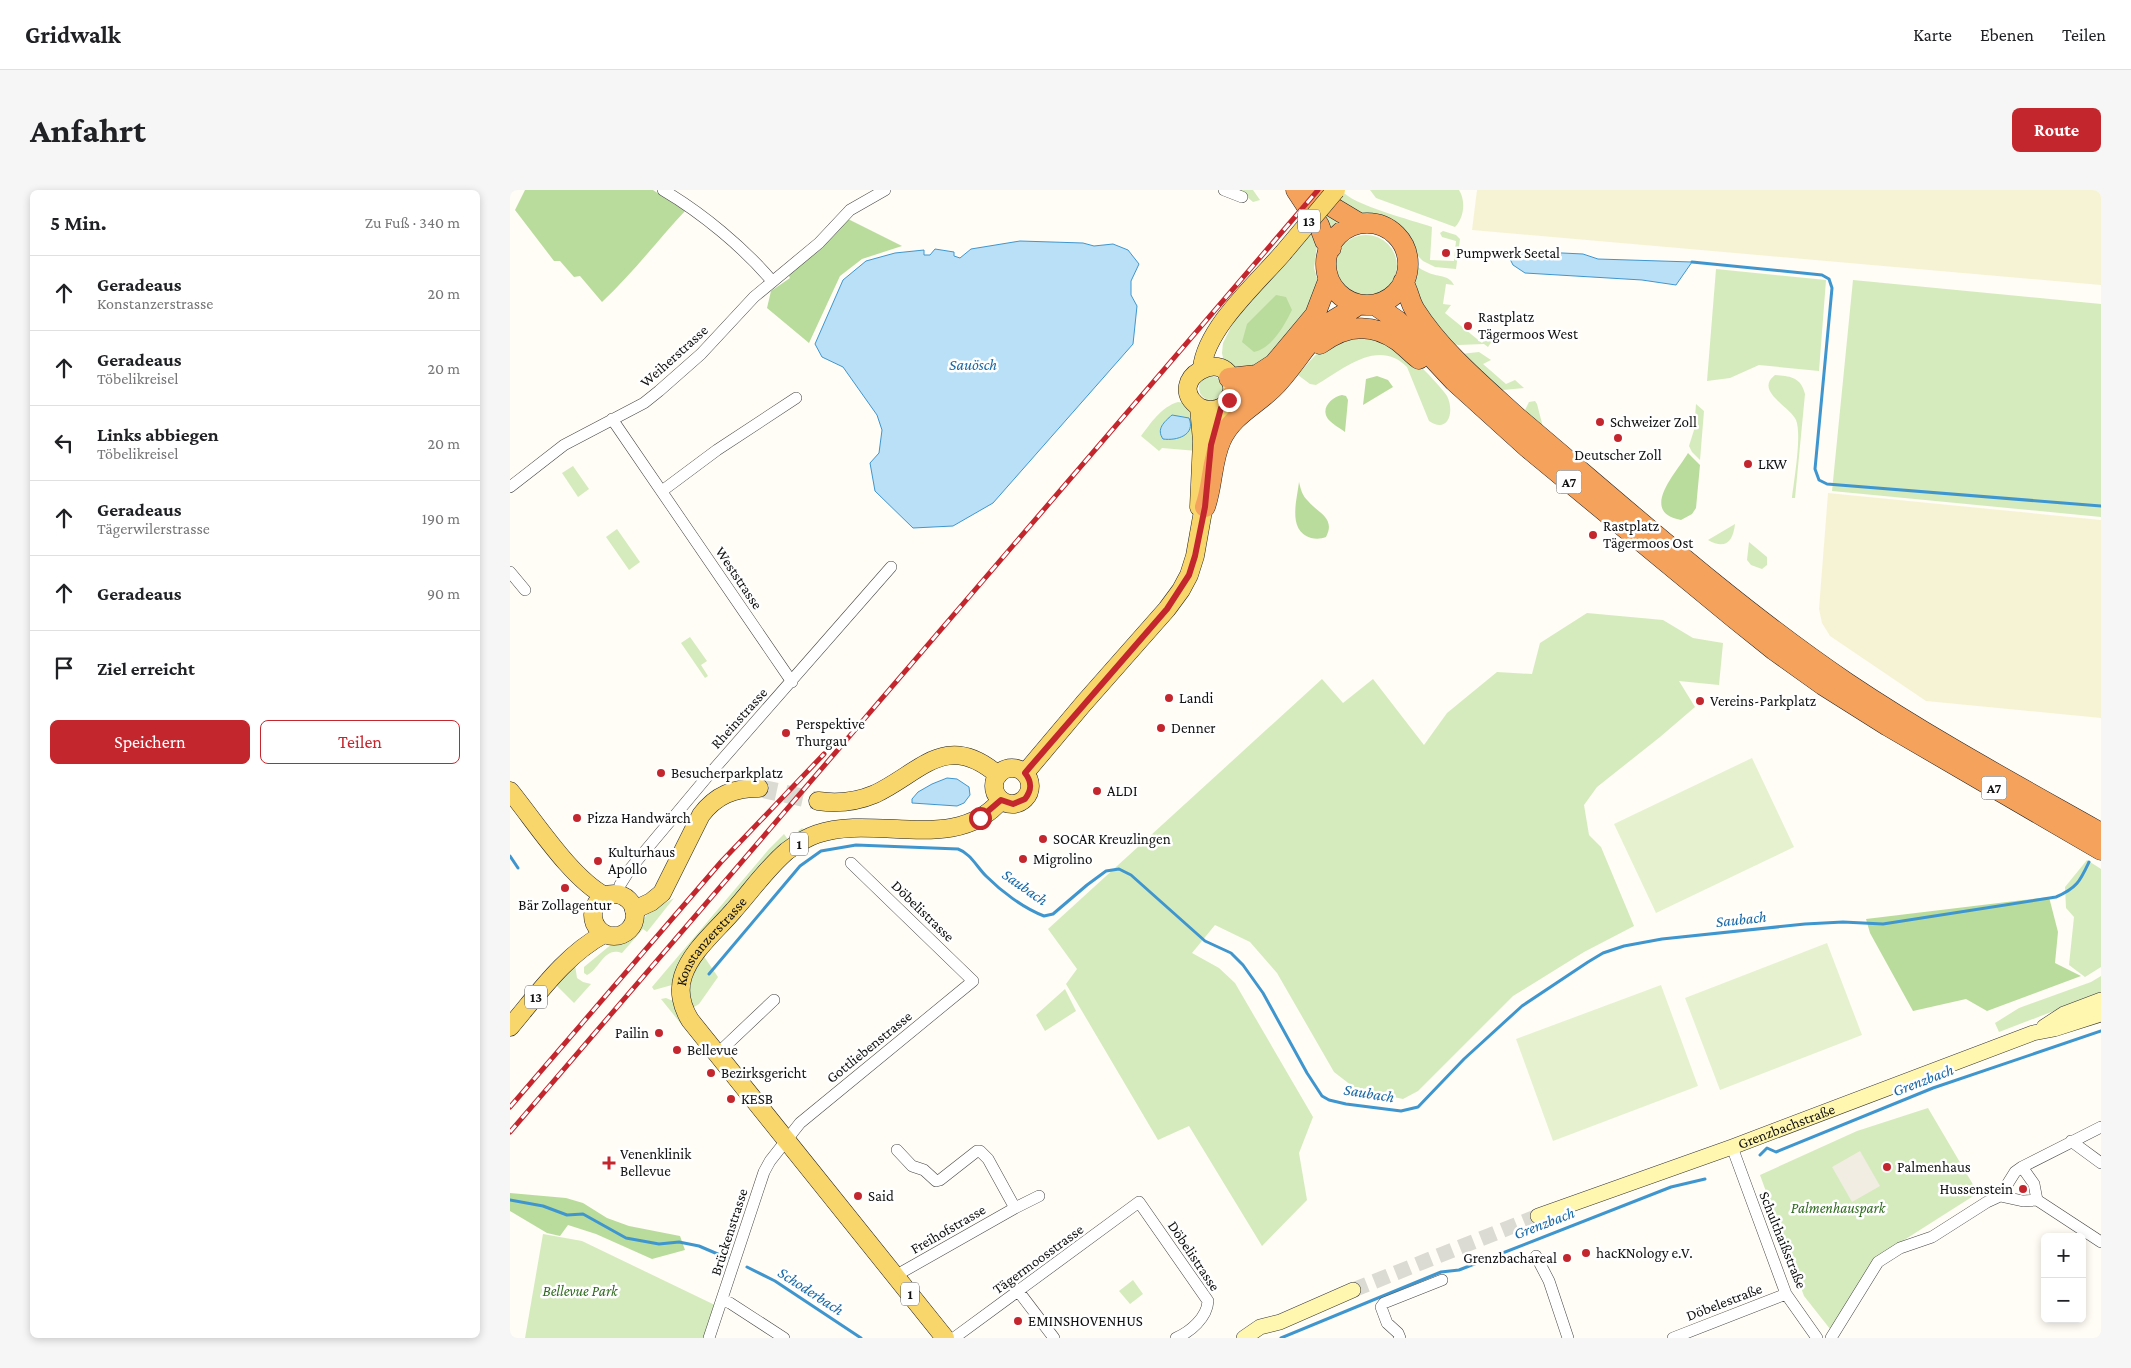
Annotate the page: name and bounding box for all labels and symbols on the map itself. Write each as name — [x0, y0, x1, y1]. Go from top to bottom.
road number: 13 — [1298, 210, 1320, 232]
place label: Pumpwerk Seetal — [1456, 245, 1560, 262]
marker: Pumpwerk Seetal — [1440, 247, 1452, 259]
place label: Rastplatz Tägermoos West — [1478, 309, 1579, 343]
marker: Rastplatz Tägermoos West — [1462, 320, 1474, 332]
street label: Weiherstrasse — [637, 321, 711, 390]
water label: Sauösch — [949, 356, 997, 373]
route end — [1218, 389, 1241, 412]
place label: Schweizer Zoll — [1610, 414, 1697, 430]
marker: Schweizer Zoll — [1594, 416, 1606, 428]
marker: Deutscher Zoll — [1612, 432, 1624, 444]
place label: Deutscher Zoll — [1574, 447, 1662, 463]
place label: LKW — [1758, 456, 1787, 472]
marker: LKW — [1742, 458, 1754, 470]
road number: A7 — [1556, 470, 1582, 494]
place label: Rastplatz Tägermoos Ost — [1603, 518, 1694, 552]
marker: Rastplatz Tägermoos Ost — [1587, 529, 1599, 541]
street label: Weststrasse — [712, 544, 766, 613]
street label: Rheinstrasse — [708, 684, 771, 752]
place label: Landi — [1179, 690, 1213, 706]
marker: Landi — [1163, 692, 1175, 704]
place label: Vereins-Parkplatz — [1710, 693, 1816, 710]
marker: Vereins-Parkplatz — [1694, 695, 1706, 707]
place label: Perspektive Thurgau — [796, 716, 865, 750]
place label: Denner — [1171, 720, 1216, 736]
marker: Denner — [1155, 722, 1167, 734]
marker: Perspektive Thurgau — [780, 727, 792, 739]
place label: Besucherparkplatz — [671, 765, 783, 782]
marker: Besucherparkplatz — [655, 767, 667, 779]
road number: A7 — [1982, 776, 2006, 800]
place label: ALDI — [1107, 783, 1138, 799]
marker: ALDI — [1091, 785, 1103, 797]
route start — [969, 807, 992, 830]
place label: Pizza Handwärch — [587, 810, 691, 826]
marker: Pizza Handwärch — [571, 812, 583, 824]
place label: SOCAR Kreuzlingen — [1053, 831, 1171, 848]
road number: 1 — [790, 832, 808, 856]
marker: SOCAR Kreuzlingen — [1037, 833, 1049, 845]
place label: Kulturhaus Apollo — [608, 844, 675, 878]
place label: Migrolino — [1033, 851, 1092, 868]
marker: Migrolino — [1017, 853, 1029, 865]
marker: Kulturhaus Apollo — [592, 855, 604, 867]
water label: Saubach — [999, 865, 1051, 909]
street label: Döbelistrasse — [888, 877, 958, 945]
marker: Bär Zollagentur — [559, 882, 571, 894]
street label: Konstanzerstrasse — [673, 893, 750, 987]
place label: Bär Zollagentur — [518, 897, 612, 914]
water label: Saubach — [1715, 908, 1767, 930]
road number: 13 — [525, 986, 547, 1009]
street label: Gottliebenstrasse — [823, 1008, 915, 1086]
place label: Pailin — [615, 1025, 649, 1041]
marker: Pailin — [653, 1027, 665, 1039]
place label: Bellevue — [687, 1042, 738, 1058]
marker: Bellevue — [671, 1044, 683, 1056]
water label: Grenzbach — [1890, 1061, 1956, 1099]
place label: Bezirksgericht — [721, 1065, 808, 1082]
marker: Bezirksgericht — [705, 1067, 717, 1079]
water label: Saubach — [1343, 1081, 1396, 1105]
place label: KESB — [741, 1091, 773, 1107]
marker: KESB — [725, 1093, 737, 1105]
street label: Grenzbachstraße — [1736, 1101, 1837, 1152]
place label: Venenklinik Bellevue — [620, 1146, 692, 1179]
marker: Venenklinik Bellevue — [602, 1156, 616, 1170]
place label: Palmenhaus — [1897, 1159, 1971, 1175]
marker: Palmenhaus — [1881, 1161, 1893, 1173]
place label: Hussenstein — [1939, 1181, 2013, 1197]
marker: Hussenstein — [2017, 1183, 2029, 1195]
street label: Brückenstrasse — [707, 1186, 751, 1278]
place label: Said — [868, 1188, 894, 1204]
street label: Schulthaißstraße — [1756, 1189, 1810, 1291]
marker: Said — [852, 1190, 864, 1202]
park label: Palmenhauspark — [1791, 1200, 1887, 1217]
street label: Freihofstrasse — [908, 1201, 989, 1257]
water label: Grenzbach — [1511, 1204, 1577, 1242]
street label: Döbelistrasse — [1165, 1218, 1223, 1294]
street label: Tägermoosstrasse — [990, 1221, 1087, 1298]
place label: hacKNology e.V. — [1596, 1245, 1693, 1262]
marker: hacKNology e.V. — [1580, 1247, 1592, 1259]
place label: Grenzbachareal — [1463, 1250, 1557, 1266]
marker: Grenzbachareal — [1561, 1252, 1573, 1264]
water label: Schoderbach — [775, 1264, 847, 1319]
street label: Döbelestraße — [1684, 1280, 1765, 1324]
road number: 1 — [901, 1282, 919, 1306]
park label: Bellevue Park — [542, 1283, 619, 1299]
place label: EMINSHOVENHUS — [1028, 1313, 1143, 1329]
marker: EMINSHOVENHUS — [1012, 1315, 1024, 1327]

